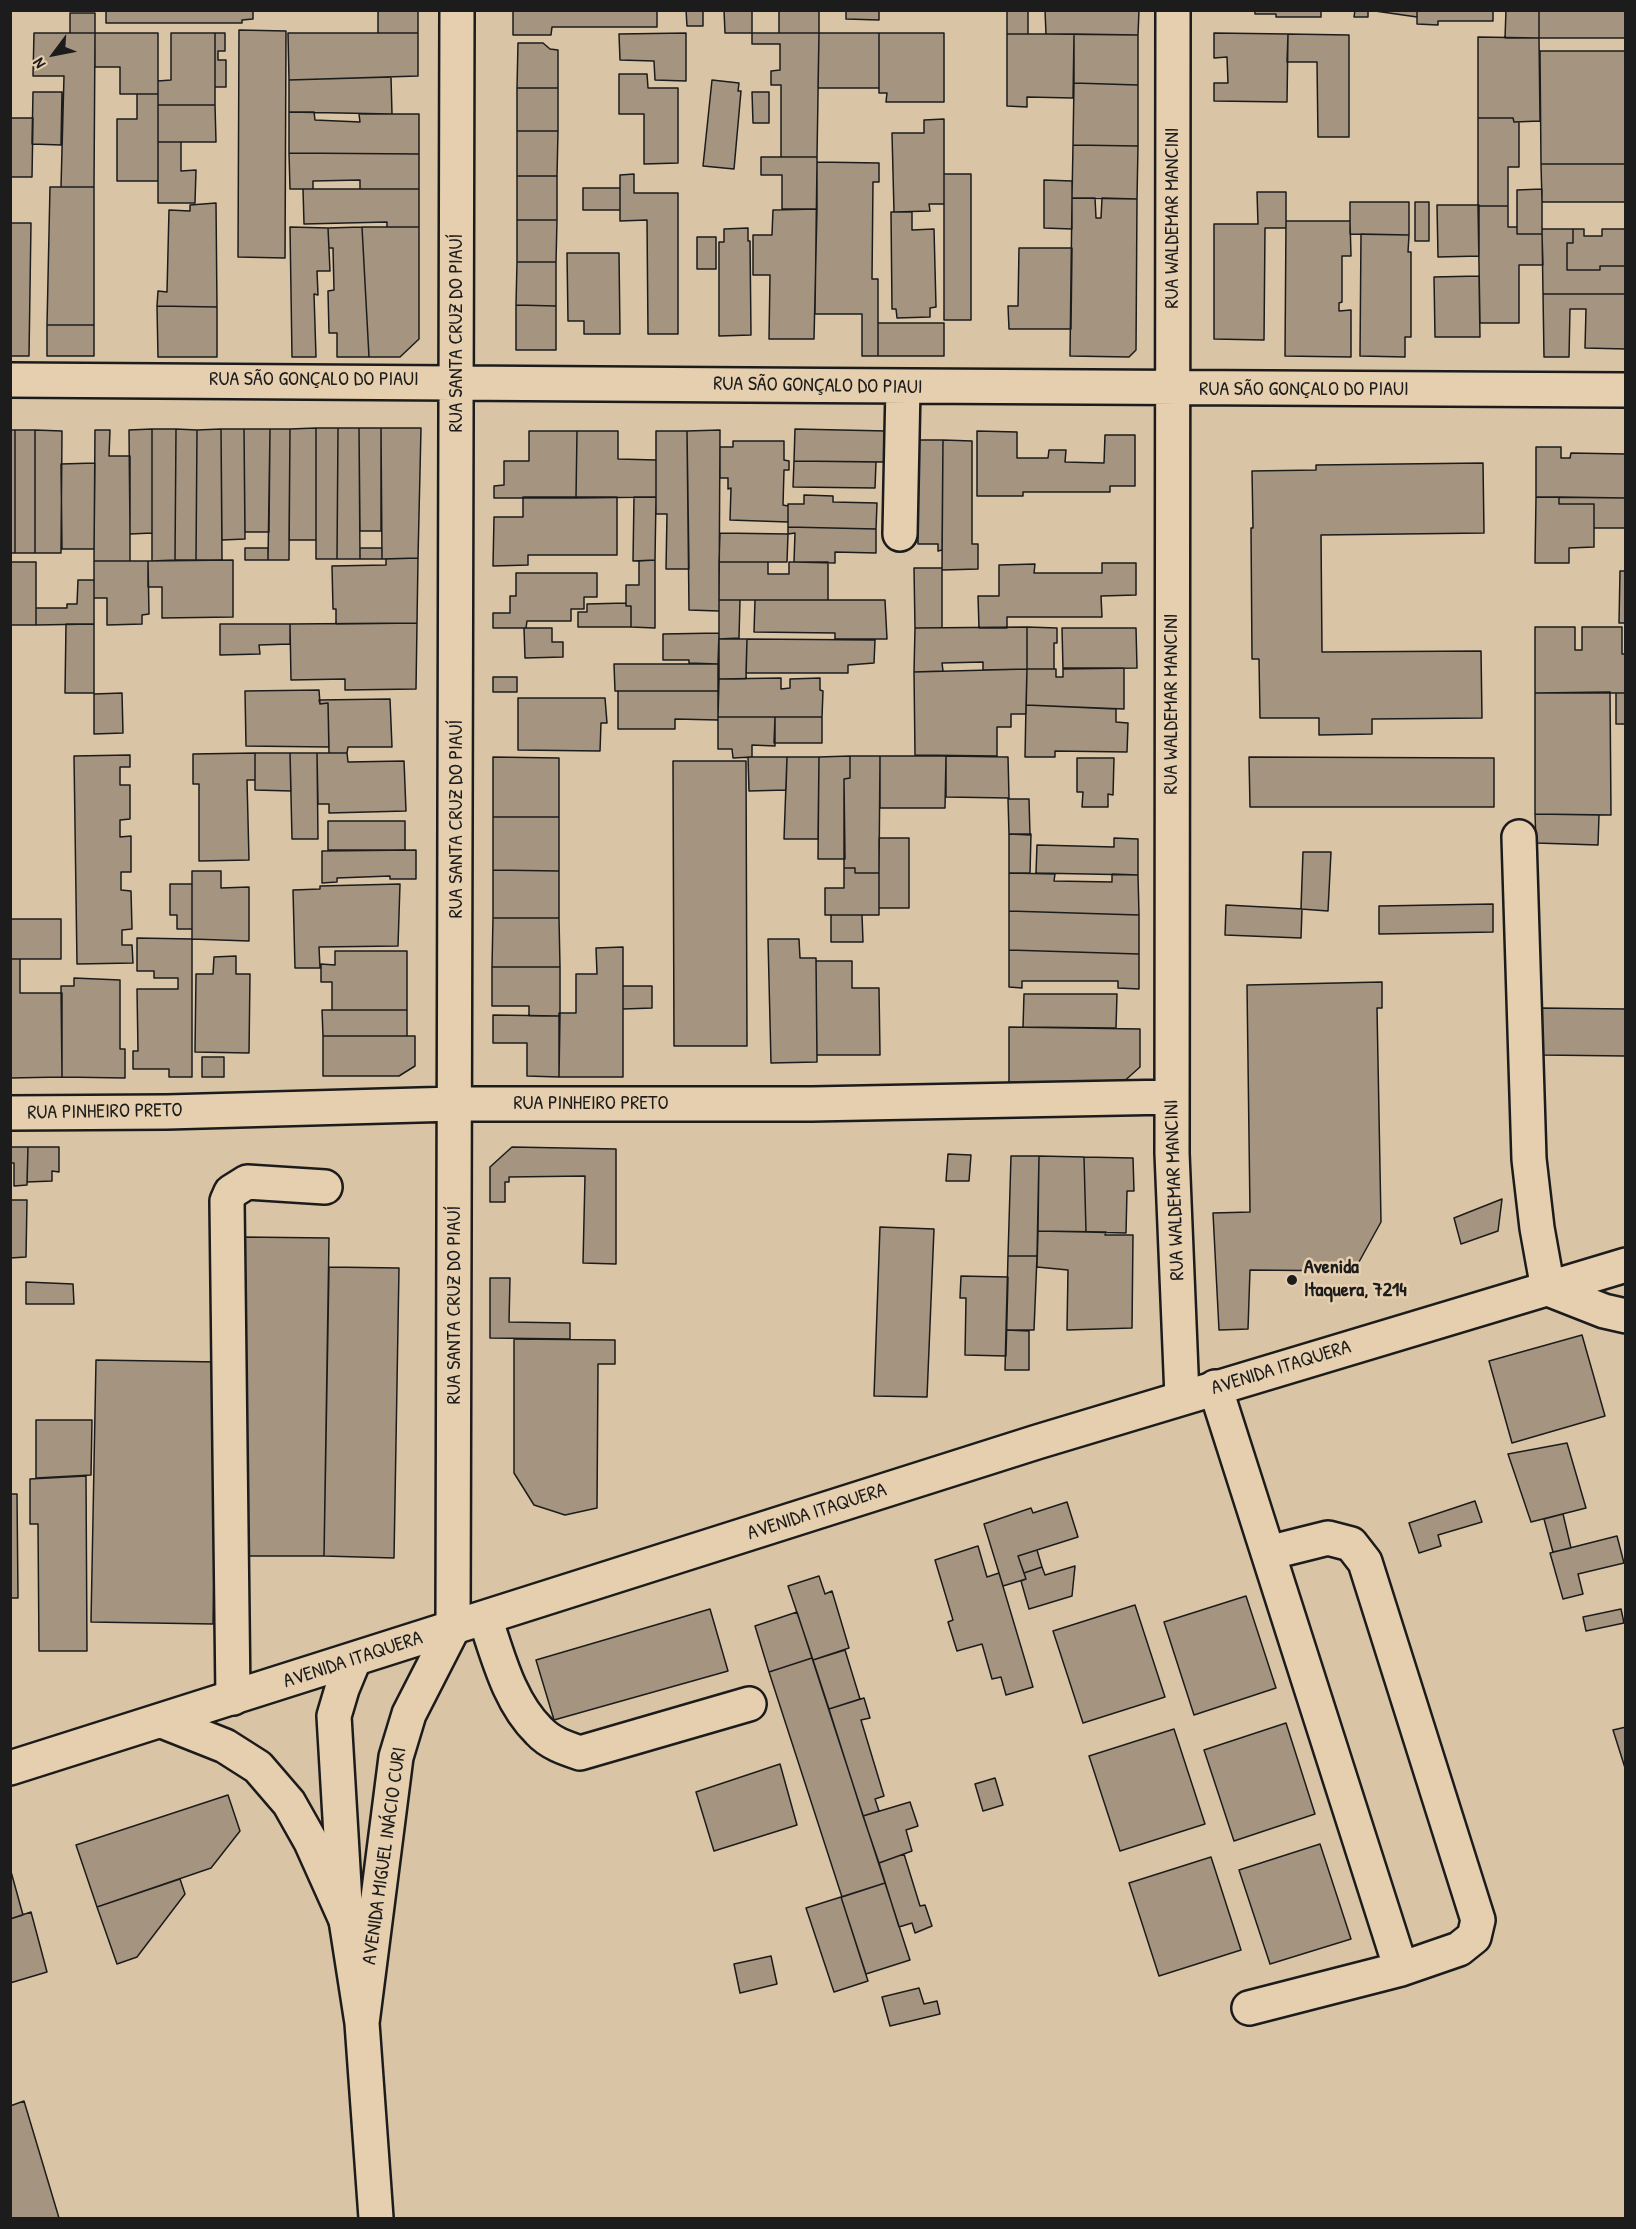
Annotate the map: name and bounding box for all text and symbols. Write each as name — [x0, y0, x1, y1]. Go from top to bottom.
north arrow — [24, 24, 84, 84]
text: N — [27, 54, 50, 73]
street label: RUA WALDEMAR MANCINI — [1161, 128, 1185, 308]
street label: RUA SANTA CRUZ DO PIAUÍ — [445, 234, 469, 432]
street label: RUA SÃO GONÇALO DO PIAUI — [209, 368, 419, 392]
street label: RUA SÃO GONÇALO DO PIAUI — [713, 372, 923, 400]
street label: RUA SÃO GONÇALO DO PIAUI — [1199, 378, 1409, 402]
street label: RUA WALDEMAR MANCINI — [1160, 614, 1184, 794]
street label: RUA SANTA CRUZ DO PIAUÍ — [445, 720, 469, 918]
street label: RUA PINHEIRO PRETO — [513, 1092, 669, 1116]
street label: RUA PINHEIRO PRETO — [27, 1099, 183, 1125]
street label: RUA WALDEMAR MANCINI — [1160, 1099, 1190, 1281]
street label: RUA SANTA CRUZ DO PIAUÍ — [443, 1206, 467, 1404]
place label: Avenida Itaquera, 7214 — [1304, 1256, 1407, 1303]
marker: Avenida Itaquera, 7214 — [1285, 1273, 1299, 1287]
street label: AVENIDA ITAQUERA — [1208, 1335, 1354, 1401]
street label: AVENIDA ITAQUERA — [745, 1478, 889, 1546]
street label: AVENIDA ITAQUERA — [281, 1626, 425, 1694]
street label: AVENIDA MIGUEL INÁCIO CURI — [358, 1746, 412, 1966]

